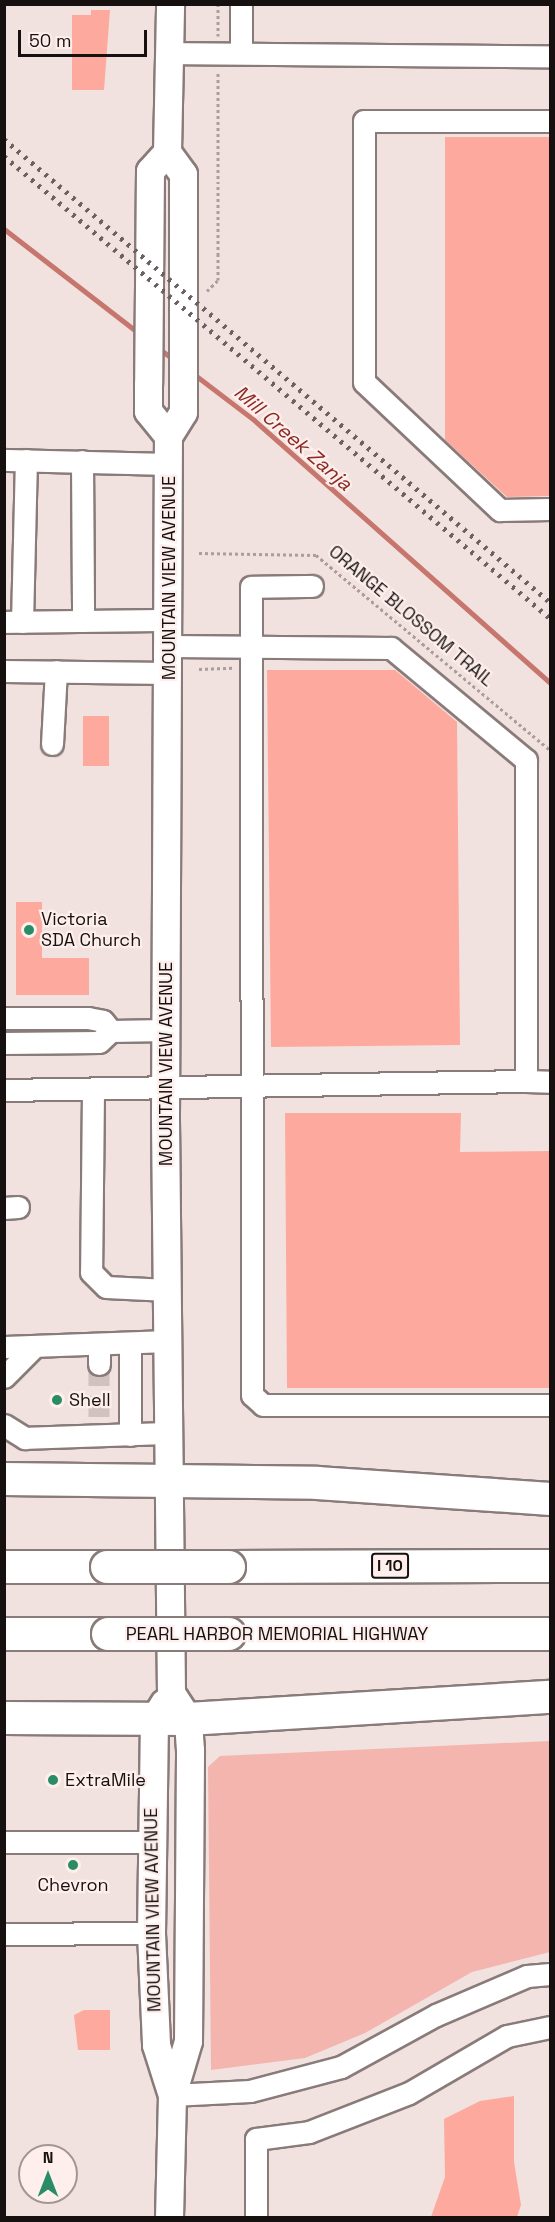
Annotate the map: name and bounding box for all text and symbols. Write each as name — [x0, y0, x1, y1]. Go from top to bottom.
scale bar — [21, 18, 150, 56]
text: 50 m — [29, 29, 71, 52]
water label: Mill Creek Zanja — [229, 380, 357, 496]
street label: MOUNTAIN VIEW AVENUE — [158, 476, 180, 680]
street label: ORANGE BLOSSOM TRAIL — [324, 541, 498, 691]
place label: Victoria SDA Church — [41, 909, 141, 952]
marker: Victoria SDA Church — [22, 923, 36, 937]
street label: MOUNTAIN VIEW AVENUE — [155, 962, 177, 1166]
place label: Shell — [69, 1389, 111, 1411]
marker: Shell — [50, 1393, 64, 1407]
road number: I 10 — [370, 1553, 410, 1579]
street label: PEARL HARBOR MEMORIAL HIGHWAY — [125, 1623, 429, 1645]
place label: ExtraMile — [65, 1769, 146, 1791]
marker: ExtraMile — [46, 1773, 60, 1787]
street label: MOUNTAIN VIEW AVENUE — [140, 1807, 166, 2013]
marker: Chevron — [66, 1858, 80, 1872]
place label: Chevron — [37, 1874, 109, 1896]
north arrow — [18, 2144, 78, 2204]
text: N — [43, 2147, 53, 2168]

